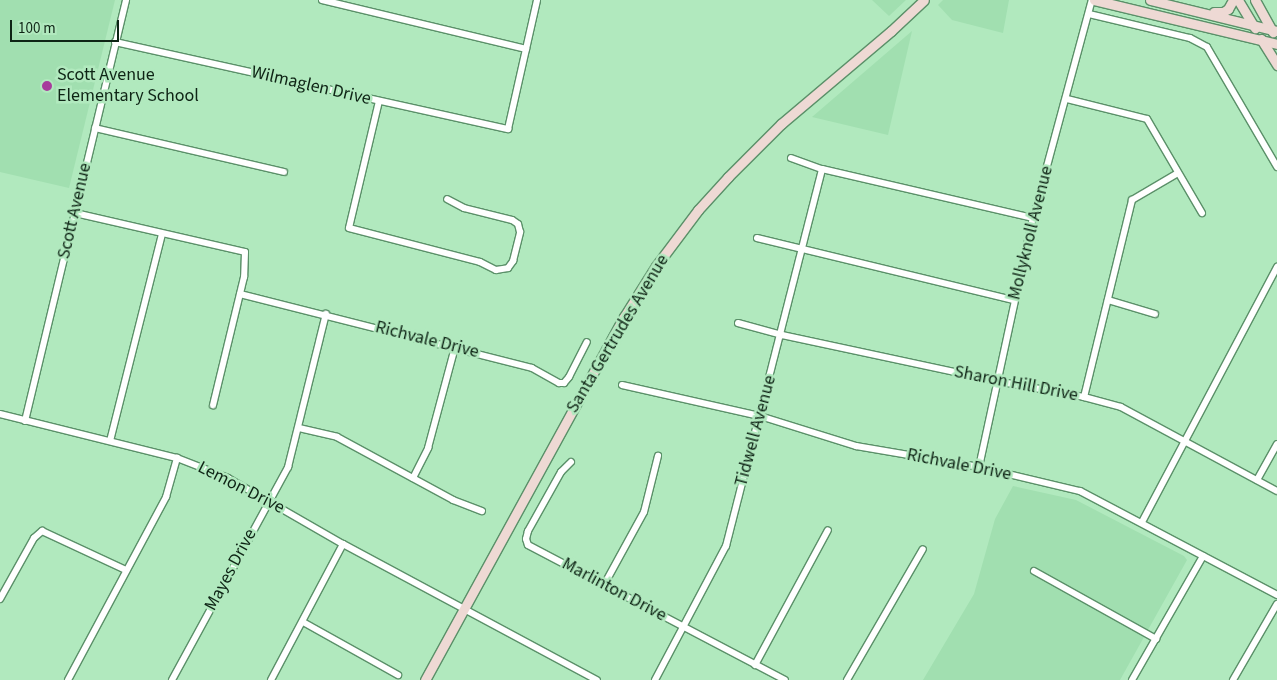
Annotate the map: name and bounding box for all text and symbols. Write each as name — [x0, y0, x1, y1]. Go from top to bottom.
scale bar — [12, 10, 121, 42]
text: 100 m — [18, 18, 56, 39]
street label: Wilmaglen Drive — [249, 62, 373, 110]
place label: Scott Avenue Elementary School — [57, 65, 199, 108]
marker: Scott Avenue Elementary School — [41, 80, 53, 92]
street label: Scott Avenue — [53, 161, 97, 261]
street label: Mollyknoll Avenue — [1004, 164, 1058, 302]
street label: Santa Gertrudes Avenue — [562, 251, 674, 417]
street label: Richvale Drive — [373, 317, 481, 363]
street label: Sharon Hill Drive — [952, 361, 1080, 407]
street label: Tidwell Avenue — [731, 373, 781, 489]
street label: Richvale Drive — [905, 444, 1013, 486]
street label: Lemon Drive — [194, 457, 288, 519]
street label: Mayes Drive — [200, 525, 262, 615]
street label: Marlinton Drive — [558, 553, 670, 627]

